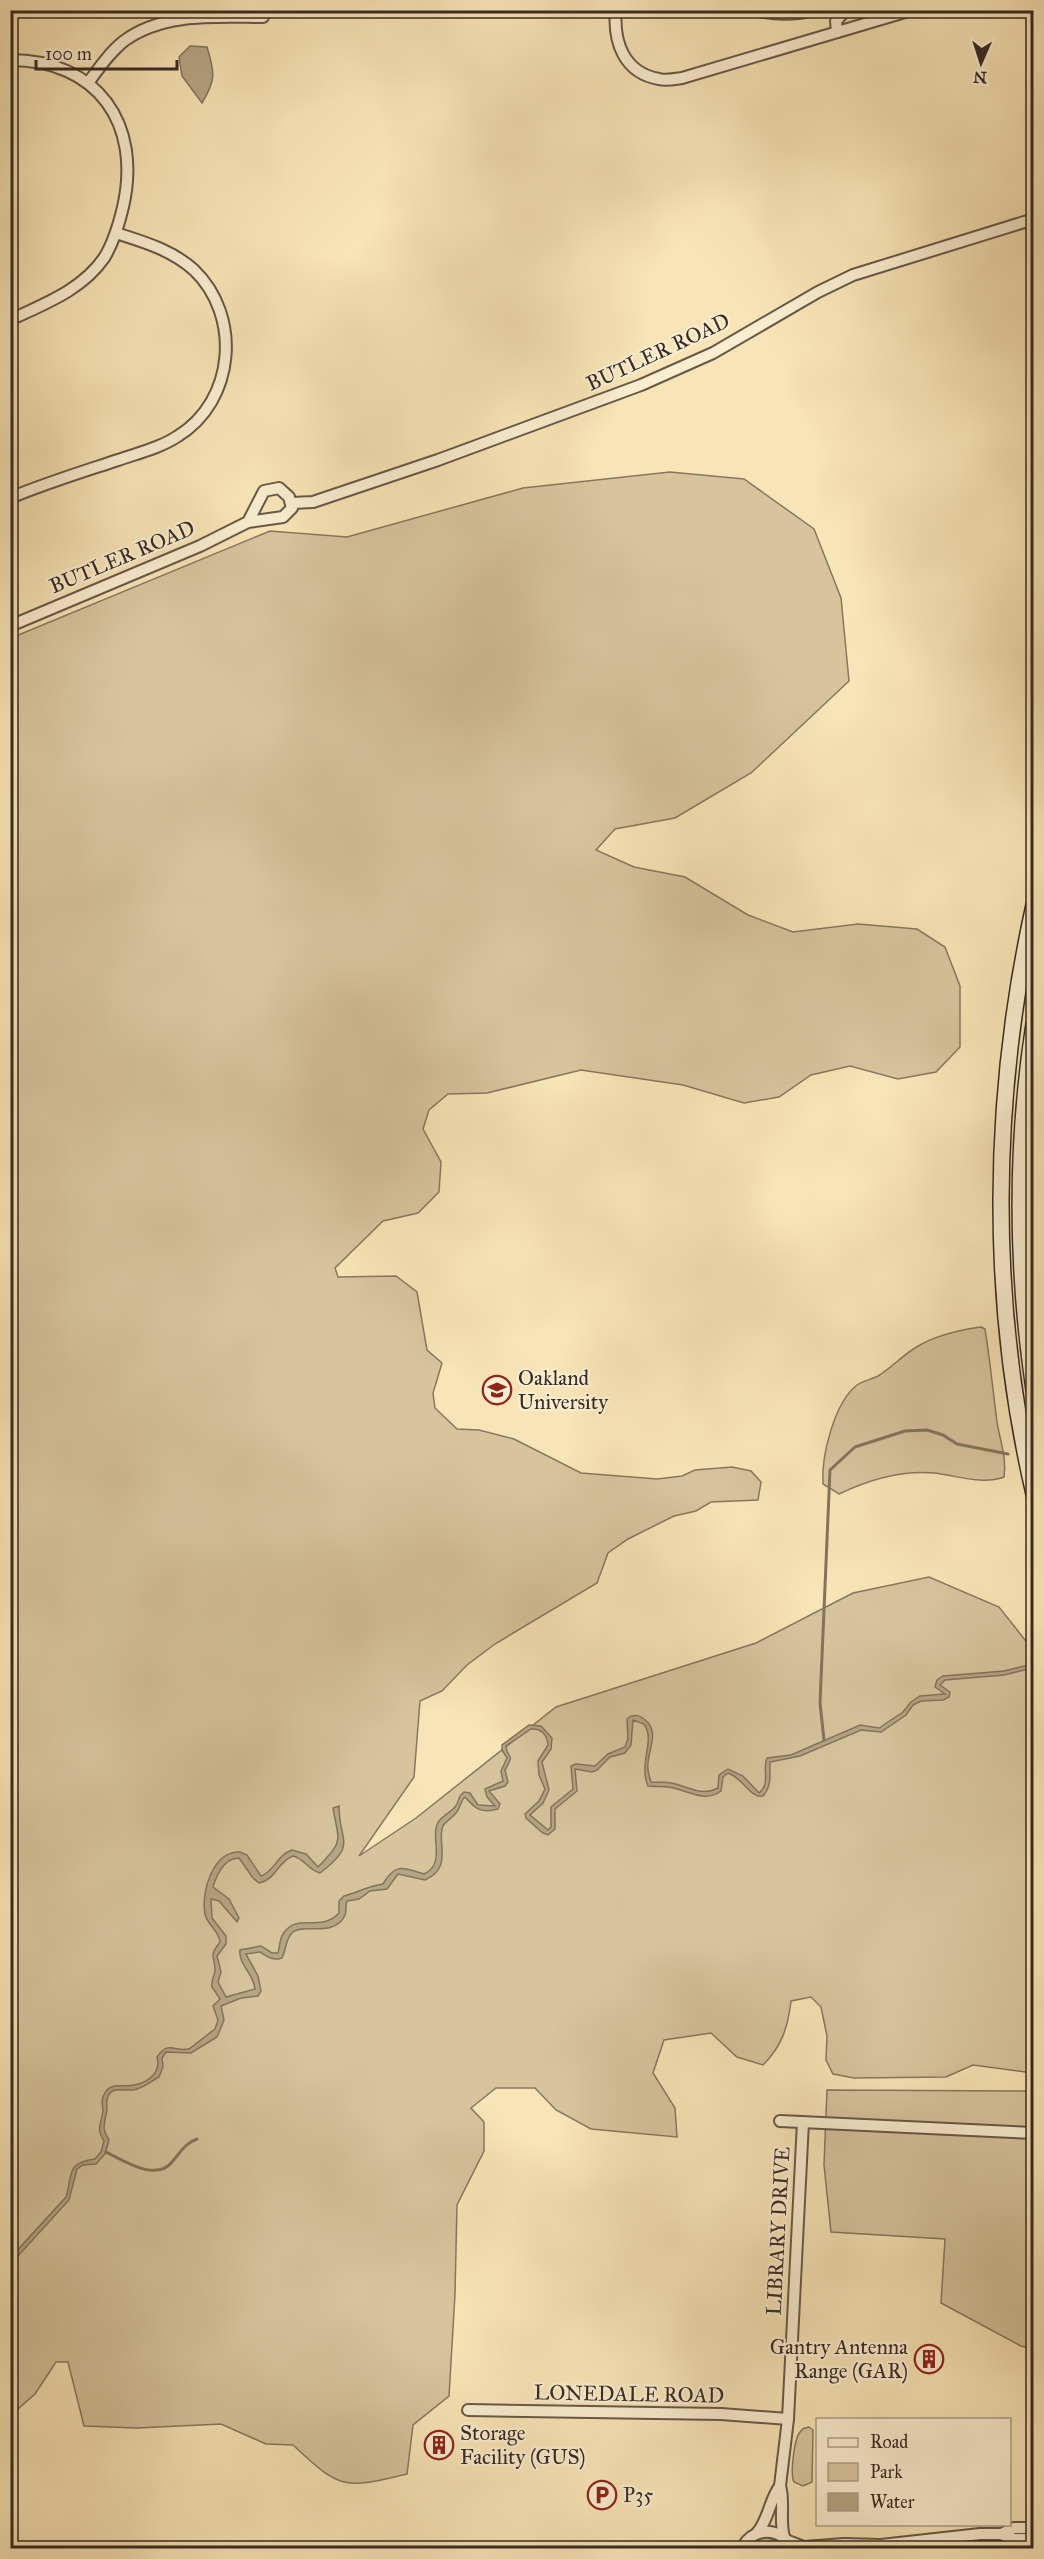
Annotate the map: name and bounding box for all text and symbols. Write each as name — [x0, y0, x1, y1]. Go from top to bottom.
scale bar — [36, 33, 177, 71]
north arrow — [951, 33, 1011, 93]
text: 100 m — [45, 43, 92, 65]
text: N — [973, 68, 988, 87]
street label: BUTLER ROAD — [582, 307, 734, 397]
street label: BUTLER ROAD — [45, 515, 199, 599]
place label: Oakland University — [518, 1365, 609, 1415]
school or university icon: Oakland University — [481, 1374, 513, 1406]
street label: LIBRARY DRIVE — [761, 2146, 795, 2316]
place label: Gantry Antenna Range (GAR) — [770, 2334, 908, 2384]
building icon: Gantry Antenna Range (GAR) — [913, 2343, 945, 2375]
street label: LONEDALE ROAD — [534, 2379, 724, 2409]
legend — [816, 2418, 1011, 2526]
place label: Storage Facility (GUS) — [460, 2420, 586, 2470]
building icon: Storage Facility (GUS) — [423, 2429, 455, 2461]
text: Road — [870, 2431, 908, 2453]
text: Park — [870, 2461, 903, 2483]
parking icon: P35 — [586, 2479, 618, 2511]
place label: P35 — [623, 2482, 653, 2508]
text: Water — [870, 2491, 915, 2513]

